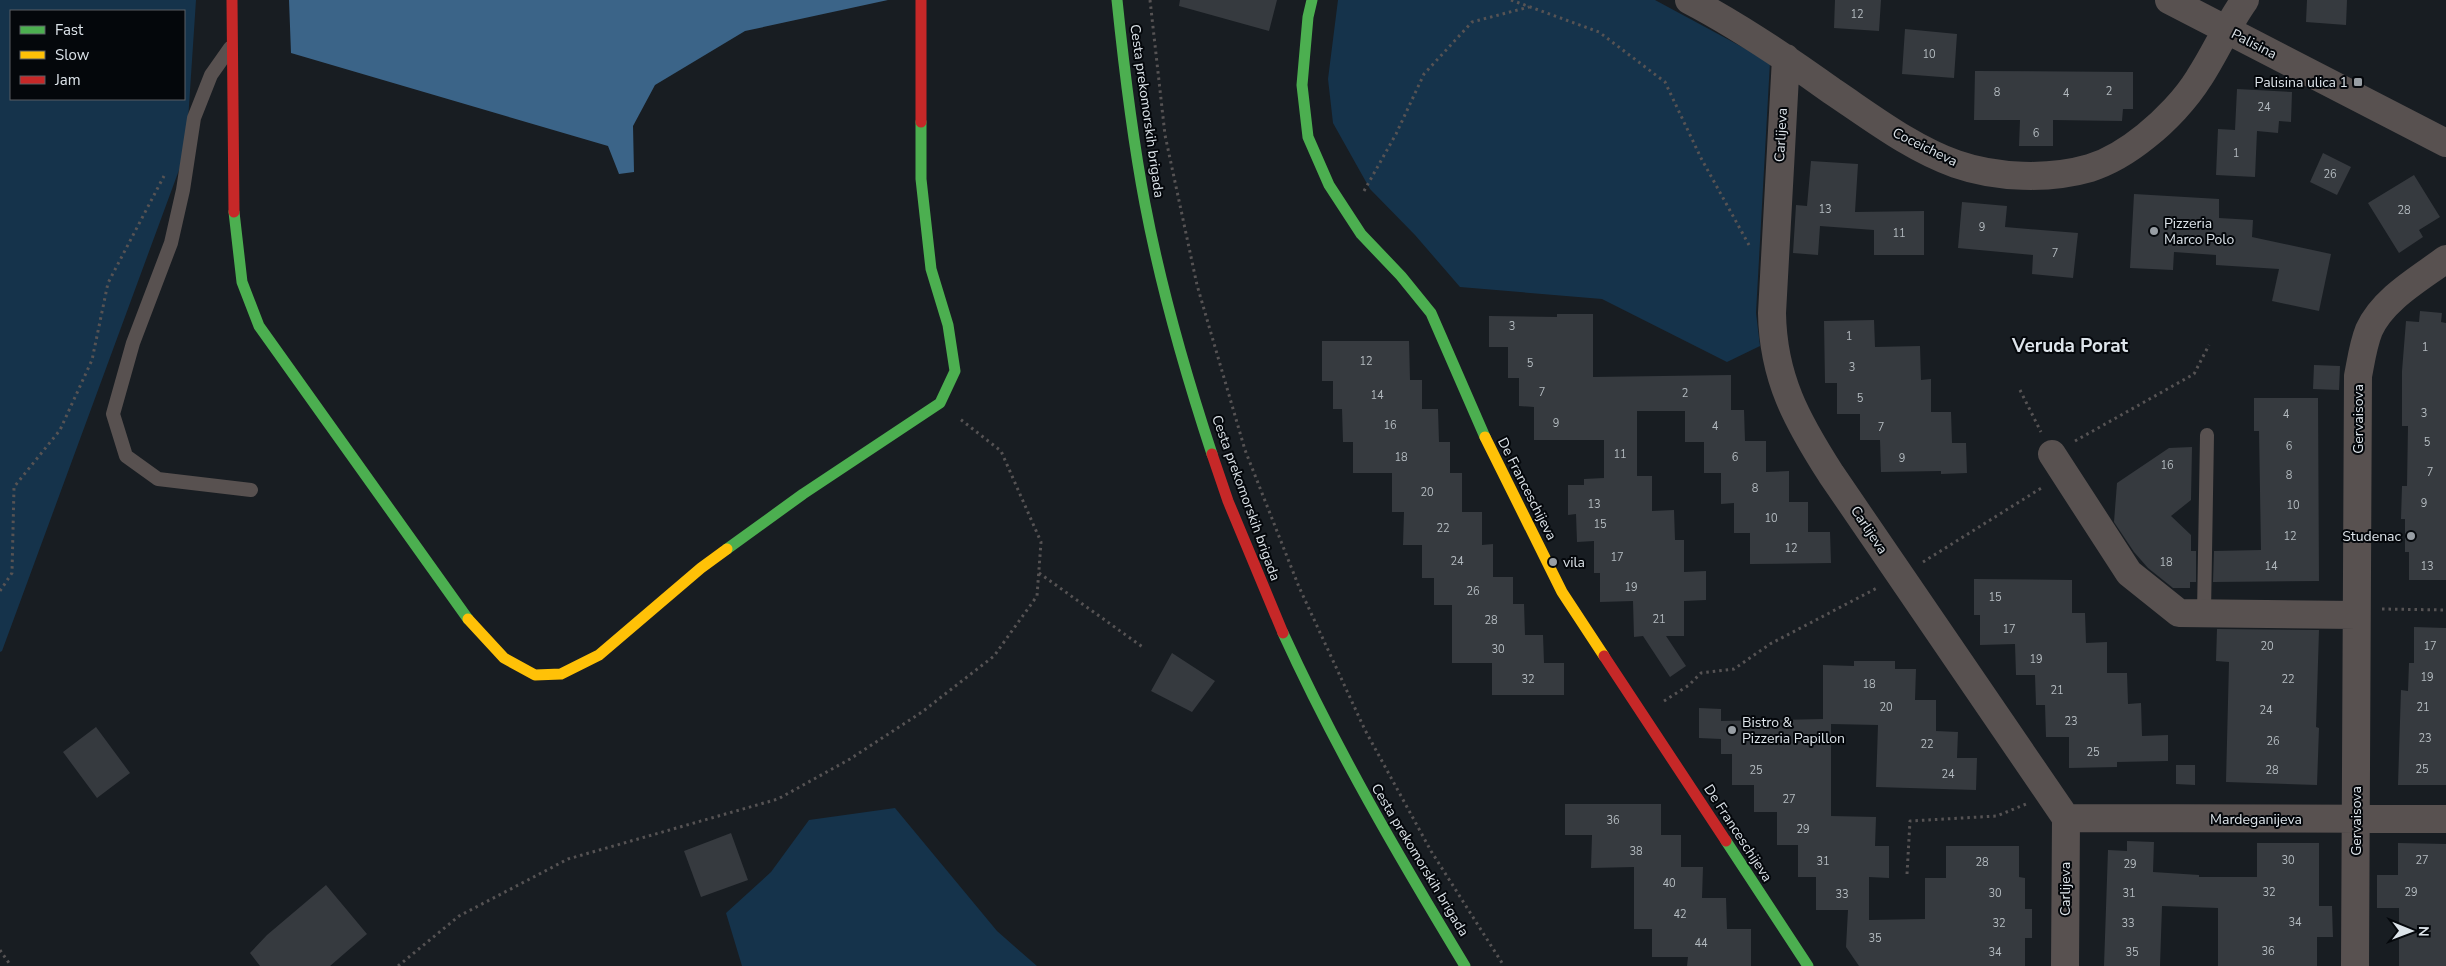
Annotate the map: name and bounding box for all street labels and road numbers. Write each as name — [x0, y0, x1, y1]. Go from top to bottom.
street label: Cesta prekomorskih brigada — [1125, 23, 1169, 199]
street label: Palisina — [2228, 24, 2280, 64]
street label: Carlijeva — [1770, 107, 1792, 163]
street label: Coceicheva — [1889, 123, 1961, 171]
street label: Gervaisova — [2349, 384, 2368, 454]
street label: Cesta prekomorskih brigada — [1207, 413, 1285, 583]
street label: De Franceschijeva — [1493, 435, 1561, 543]
street label: Carlijeva — [1846, 502, 1892, 558]
street label: Cesta prekomorskih brigada — [1367, 780, 1473, 940]
street label: De Franceschijeva — [1699, 781, 1777, 885]
street label: Gervaisova — [2347, 786, 2366, 856]
street label: Mardeganijeva — [2210, 810, 2302, 829]
street label: Carlijeva — [2056, 862, 2075, 916]

